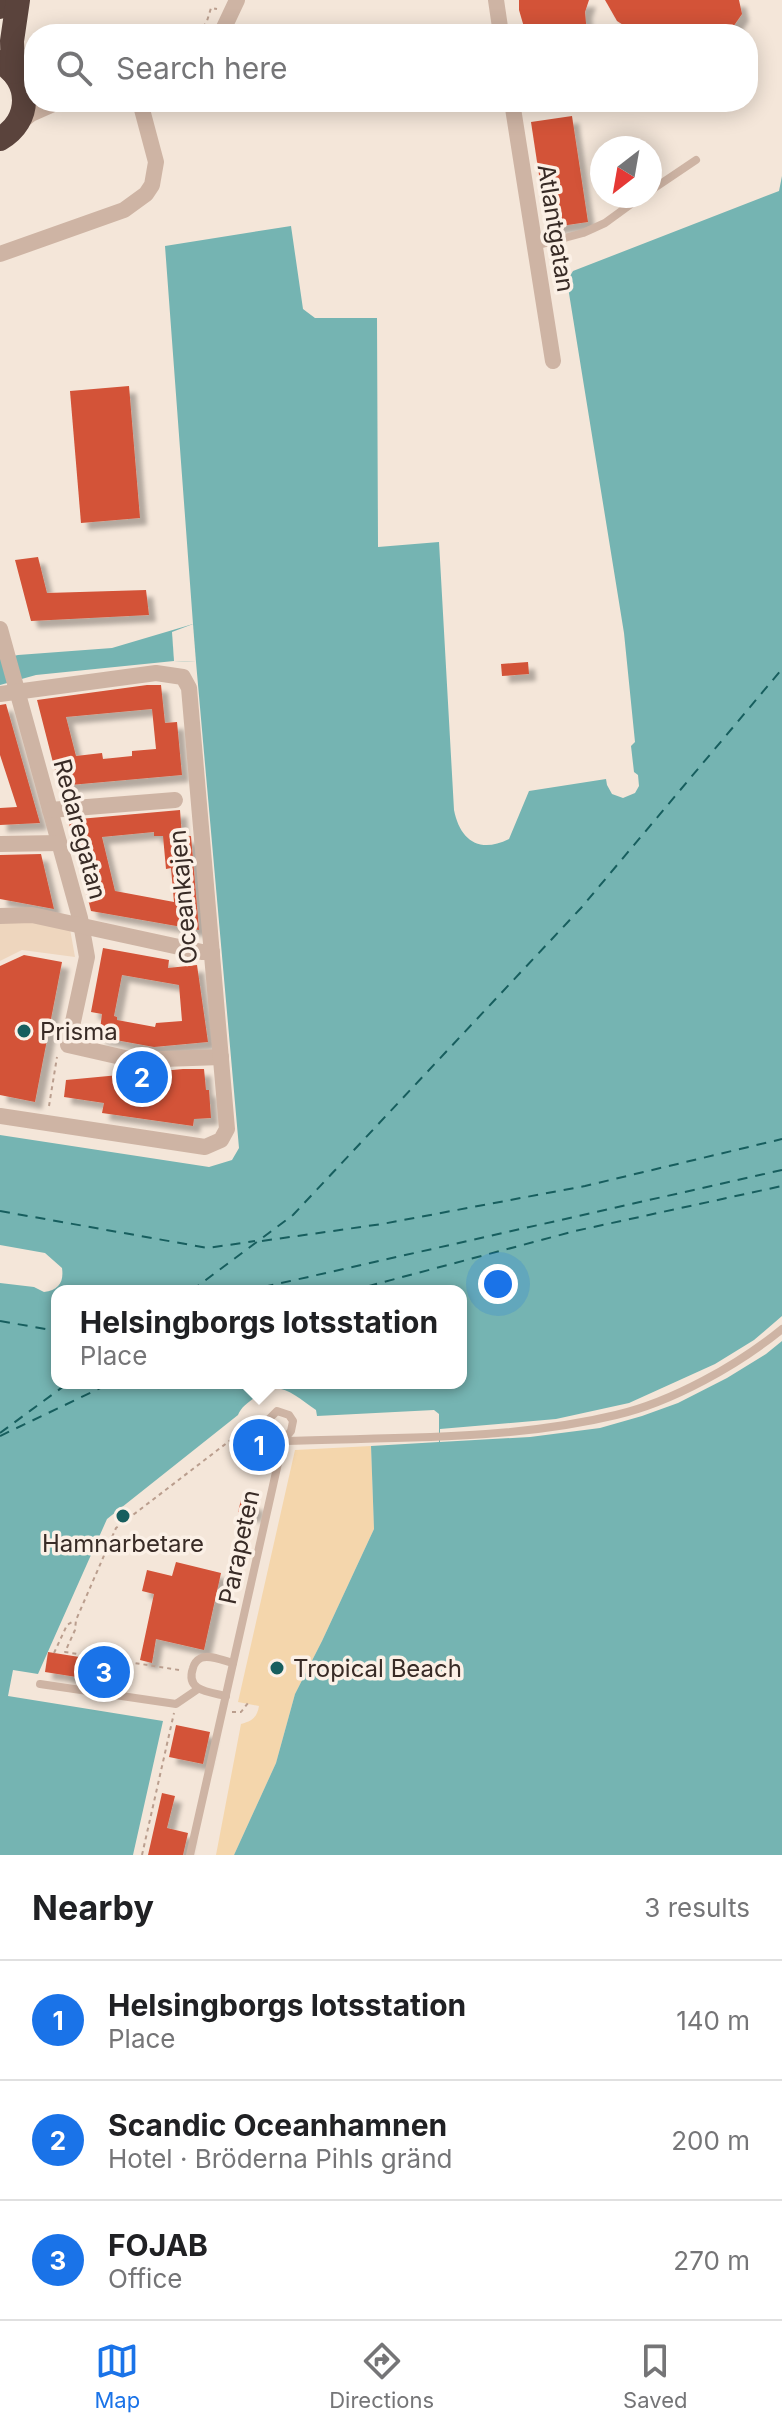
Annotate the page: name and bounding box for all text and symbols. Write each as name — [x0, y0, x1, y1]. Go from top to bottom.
search box — [24, 24, 758, 112]
icon: search — [52, 46, 96, 90]
text: Search here — [116, 50, 288, 86]
north arrow — [590, 136, 662, 208]
street label: Atlantgatan — [532, 162, 580, 294]
street label: Redaregatan — [47, 756, 113, 902]
street label: Oceankajen — [163, 829, 203, 965]
place label: Prisma — [40, 1017, 118, 1046]
marker: Prisma — [15, 1022, 33, 1040]
pin: 2 — [116, 1047, 168, 1107]
your location — [478, 1264, 518, 1304]
popup — [51, 1285, 467, 1389]
text: Helsingborgs lotsstation — [80, 1304, 438, 1340]
text: Place — [80, 1340, 147, 1371]
pin: 1 — [233, 1415, 285, 1475]
street label: Parapeten — [213, 1487, 265, 1607]
marker: Hamnarbetare — [114, 1507, 132, 1525]
place label: Hamnarbetare — [42, 1529, 204, 1558]
pin: 3 — [78, 1642, 130, 1702]
place label: Tropical Beach — [293, 1654, 462, 1683]
marker: Tropical Beach — [268, 1659, 286, 1677]
text: Nearby — [32, 1887, 154, 1928]
text: 3 results — [644, 1892, 750, 1923]
text: Helsingborgs lotsstation — [108, 1987, 466, 2023]
text: 1 — [52, 2005, 64, 2036]
text: 140 m — [676, 2005, 750, 2036]
text: Place — [108, 2023, 176, 2054]
text: Scandic Oceanhamnen — [108, 2107, 447, 2143]
text: 2 — [50, 2125, 66, 2156]
text: 200 m — [671, 2125, 750, 2156]
text: Hotel · Bröderna Pihls gränd — [108, 2143, 452, 2174]
text: FOJAB — [108, 2227, 208, 2263]
text: 3 — [50, 2245, 66, 2276]
text: 270 m — [673, 2245, 750, 2276]
text: Office — [108, 2263, 182, 2294]
tab: Map — [95, 2339, 140, 2413]
tab: Directions — [329, 2339, 434, 2413]
tab: Saved — [623, 2339, 687, 2413]

